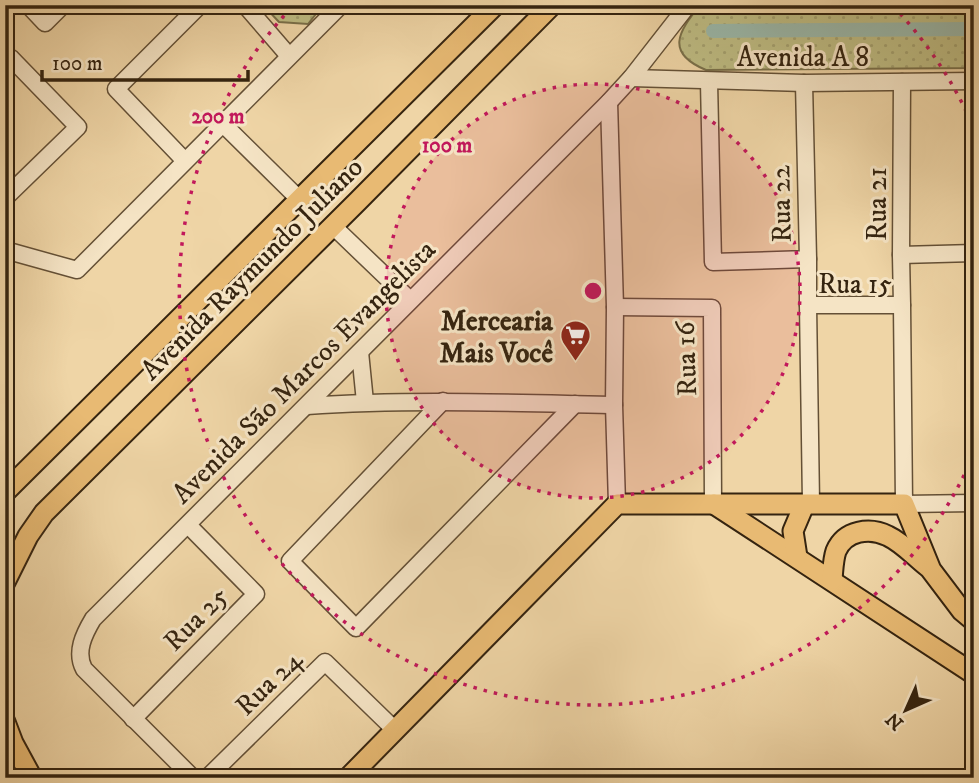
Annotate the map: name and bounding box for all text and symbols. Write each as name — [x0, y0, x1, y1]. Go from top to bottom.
scale bar — [42, 38, 248, 82]
street label: Avenida A 8 — [737, 40, 869, 75]
text: 100 m — [52, 51, 103, 77]
text: 200 m — [191, 104, 245, 130]
text: 100 m — [422, 133, 472, 159]
street label: Avenida Raymundo Juliano — [133, 150, 371, 388]
street label: Rua 22 — [763, 165, 800, 243]
street label: Rua 21 — [860, 167, 895, 241]
street label: Avenida São Marcos Evangelista — [165, 233, 443, 511]
street label: Rua 15 — [818, 267, 892, 302]
centre of rings — [581, 279, 605, 303]
place label: Mercearia Mais Você — [439, 304, 554, 371]
supermarket icon: Mercearia Mais Você — [559, 319, 593, 363]
street label: Rua 16 — [668, 320, 705, 397]
street label: Rua 25 — [156, 579, 236, 659]
street label: Rua 24 — [228, 642, 311, 723]
north arrow — [870, 674, 940, 744]
text: N — [881, 707, 909, 735]

